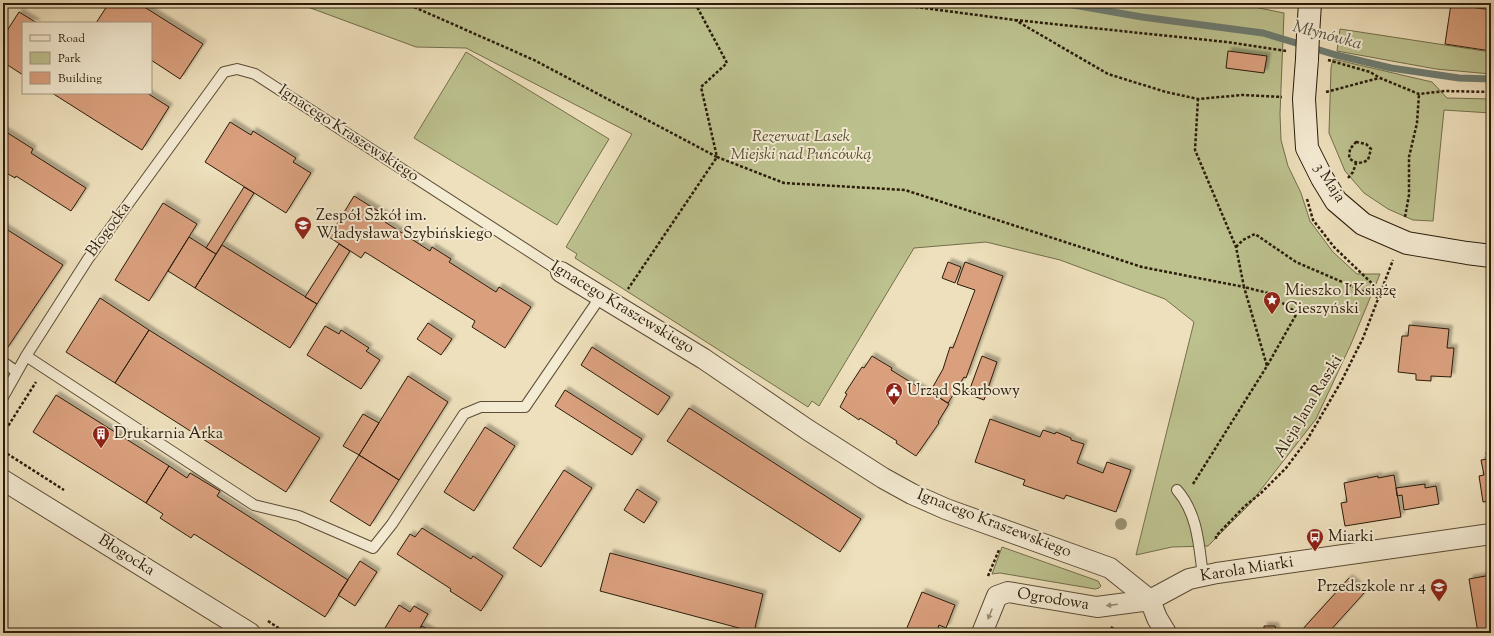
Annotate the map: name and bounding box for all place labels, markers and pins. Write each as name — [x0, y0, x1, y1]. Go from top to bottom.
place label: Zespół Szkół im. Władysława Szybińskiego — [316, 205, 493, 246]
school or university icon: Zespół Szkół im. Władysława Szybińskiego — [293, 215, 313, 240]
place label: Mieszko I Książę Cieszyński — [1285, 280, 1397, 321]
place icon: Mieszko I Książę Cieszyński — [1262, 290, 1282, 315]
place label: Urząd Skarbowy — [907, 380, 1020, 403]
public building icon: Urząd Skarbowy — [884, 381, 904, 406]
place label: Drukarnia Arka — [114, 423, 224, 446]
building icon: Drukarnia Arka — [91, 424, 111, 449]
place label: Miarki — [1328, 526, 1374, 549]
bus stop icon: Miarki — [1305, 527, 1325, 552]
place label: Przedszkole nr 4 — [1317, 576, 1426, 599]
school or university icon: Przedszkole nr 4 — [1429, 577, 1449, 602]

